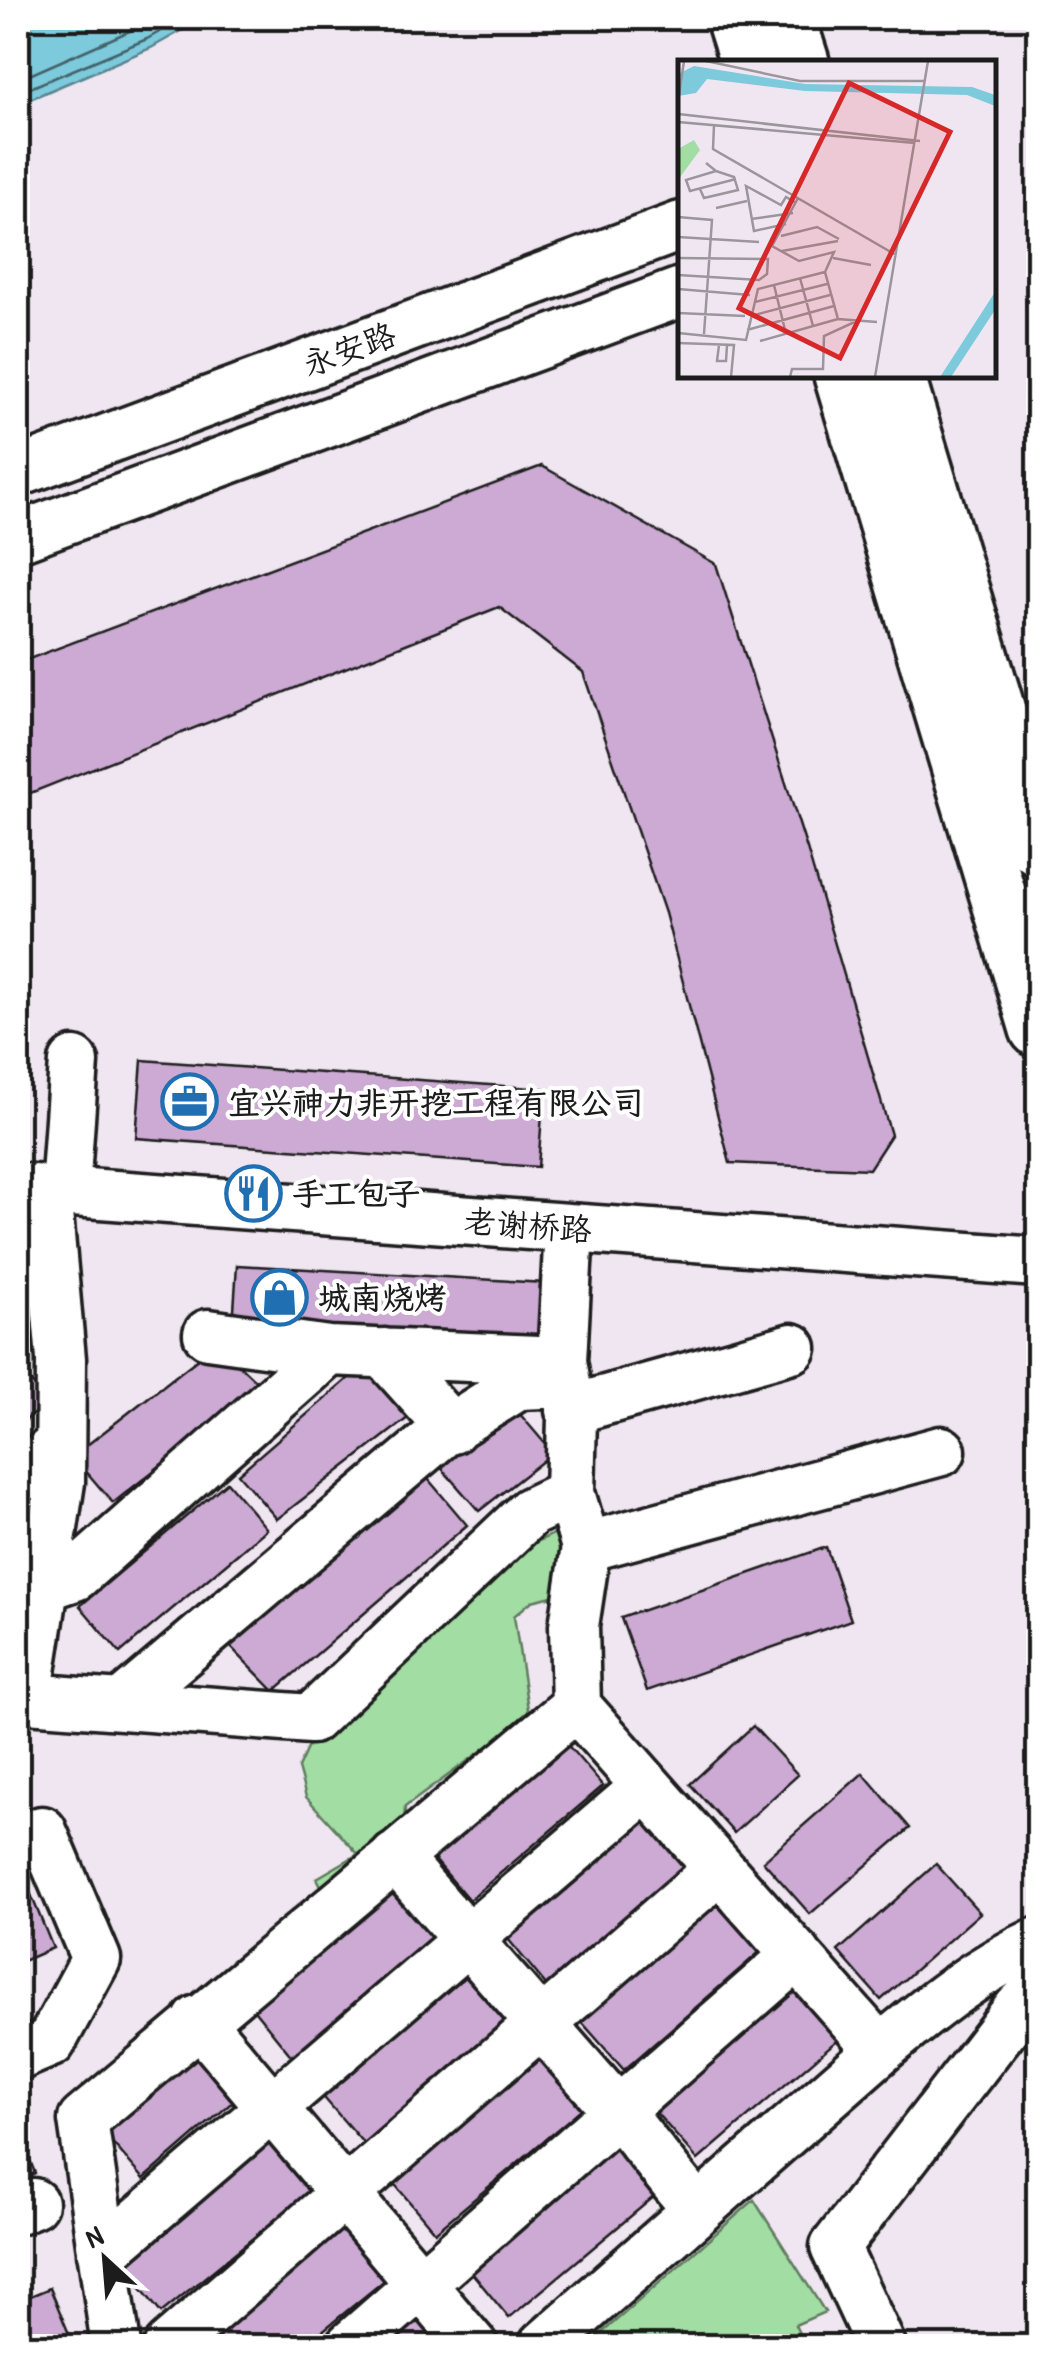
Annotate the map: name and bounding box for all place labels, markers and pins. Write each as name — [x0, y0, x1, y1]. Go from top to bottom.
office icon: 宜兴神力非开挖工程有限公司 — [159, 1072, 219, 1132]
place label: 宜兴神力非开挖工程有限公司 — [228, 1081, 644, 1124]
restaurant icon: 手工包子 — [223, 1163, 283, 1223]
place label: 手工包子 — [292, 1172, 420, 1215]
shop icon: 城南烧烤 — [249, 1267, 309, 1327]
place label: 城南烧烤 — [318, 1276, 446, 1319]

